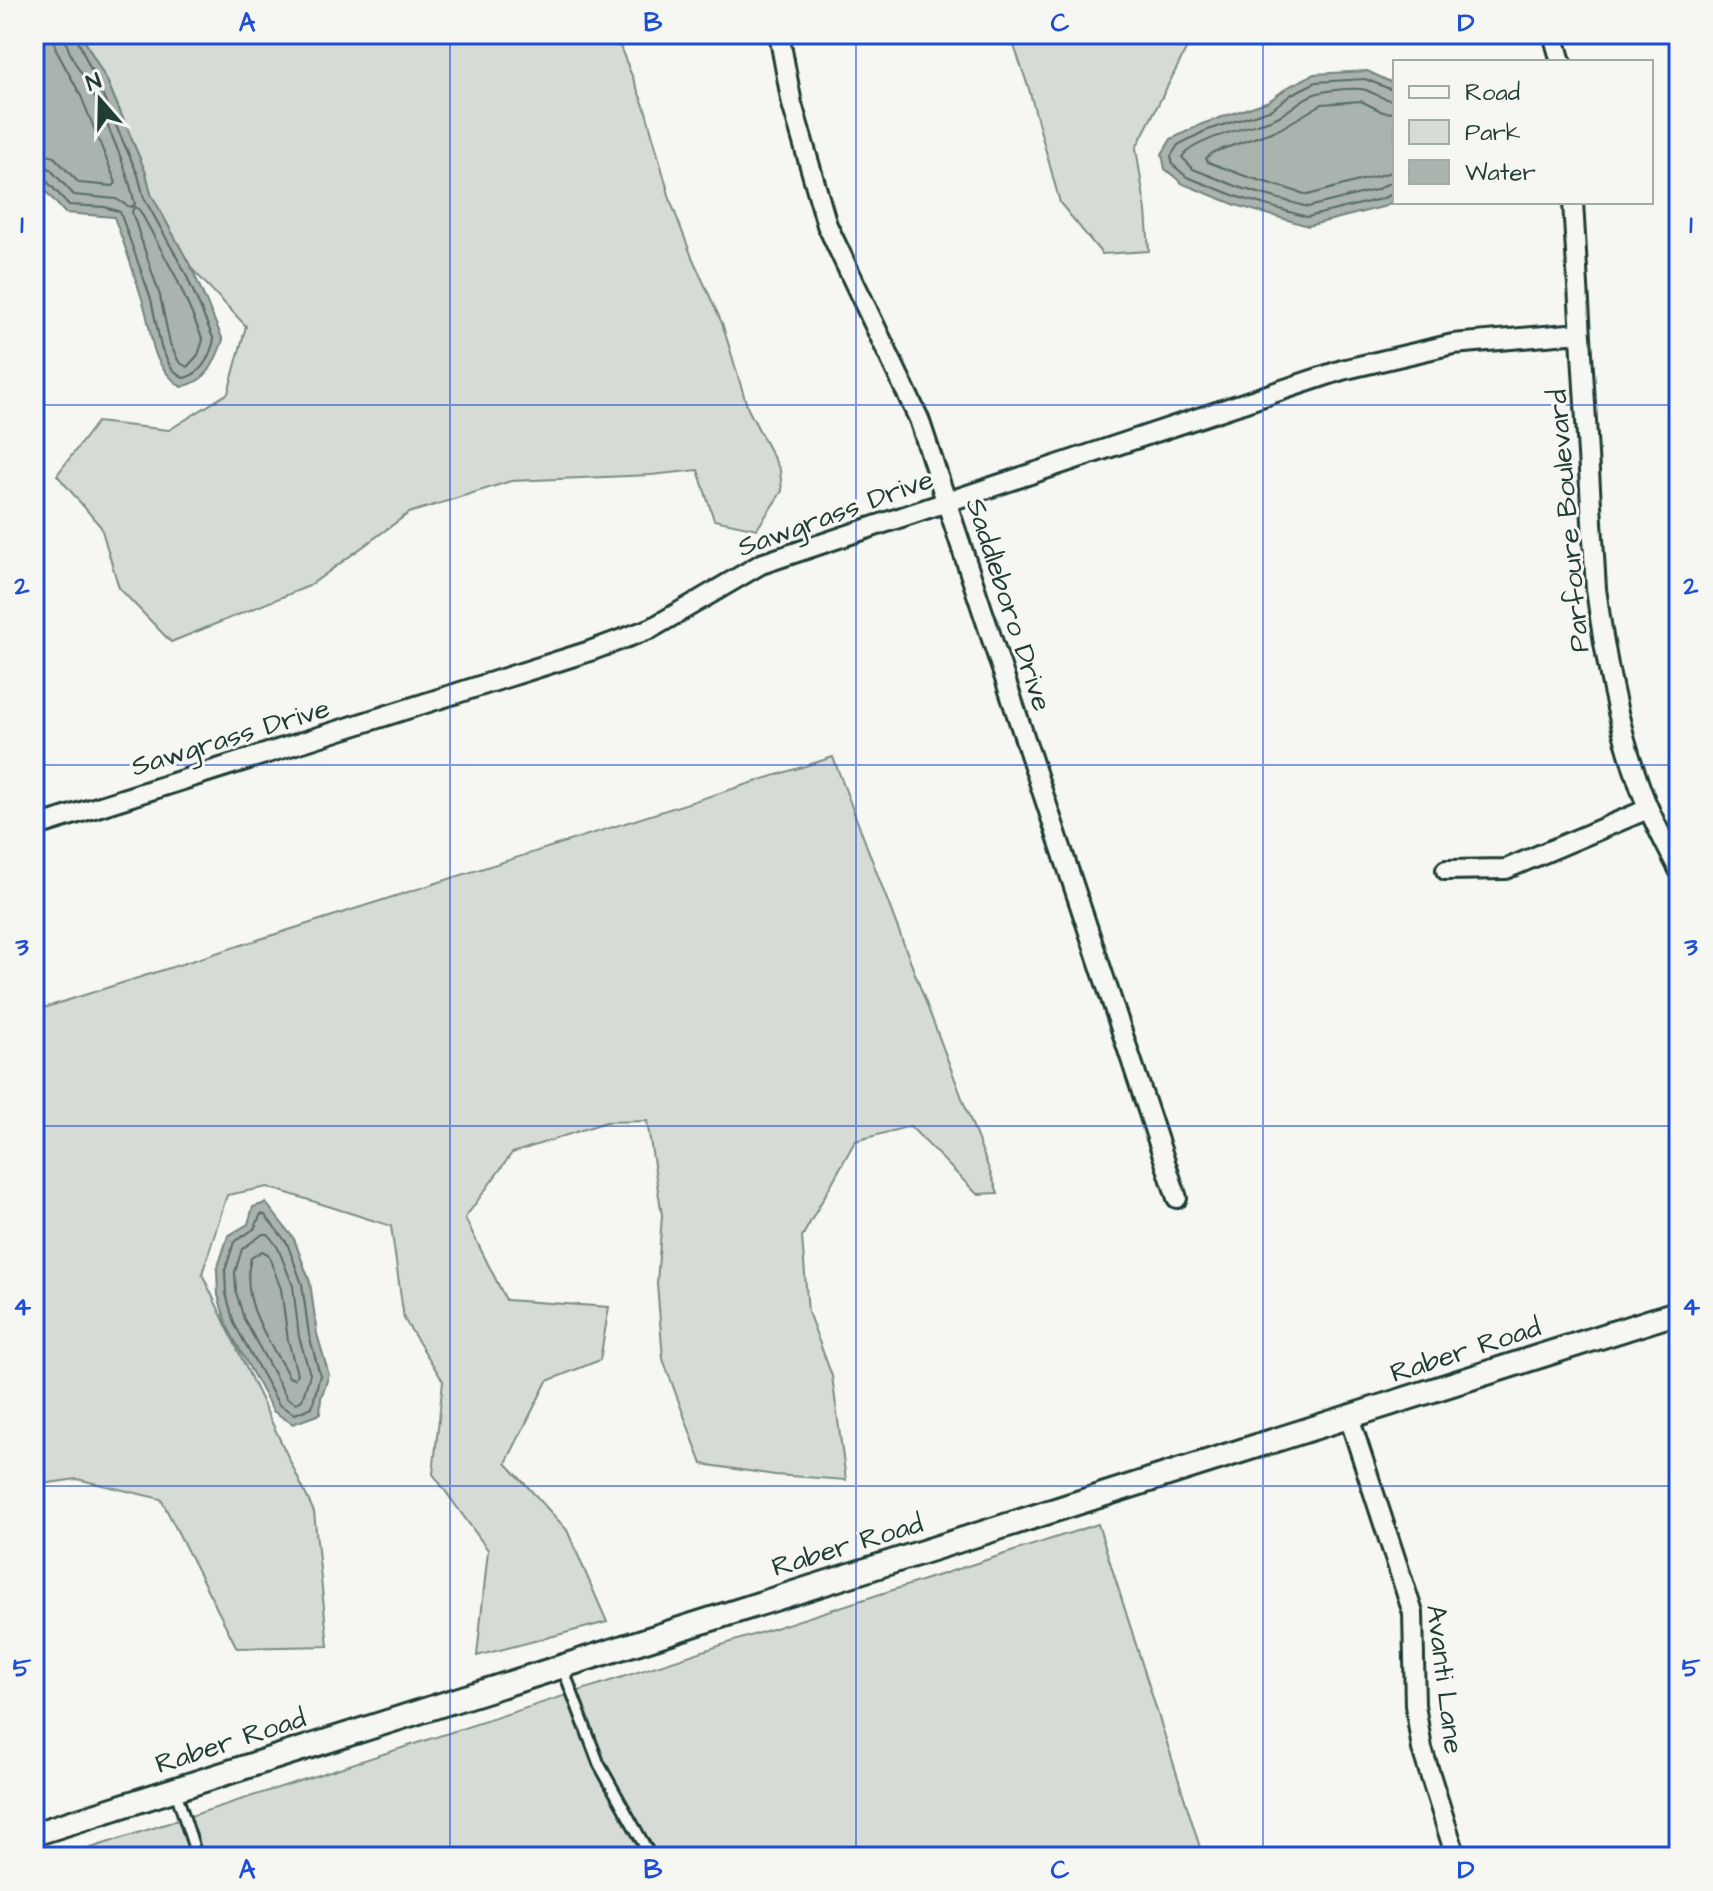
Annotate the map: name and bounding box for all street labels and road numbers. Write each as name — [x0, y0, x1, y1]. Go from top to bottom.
street label: Parfoure Boulevard — [1538, 388, 1599, 654]
street label: Sawgrass Drive — [732, 460, 939, 568]
street label: Saddleboro Drive — [956, 493, 1061, 716]
street label: Sawgrass Drive — [126, 689, 335, 787]
street label: Raber Road — [1385, 1308, 1546, 1393]
street label: Raber Road — [767, 1504, 928, 1587]
street label: Avanti Lane — [1416, 1602, 1473, 1756]
street label: Raber Road — [150, 1699, 311, 1784]

